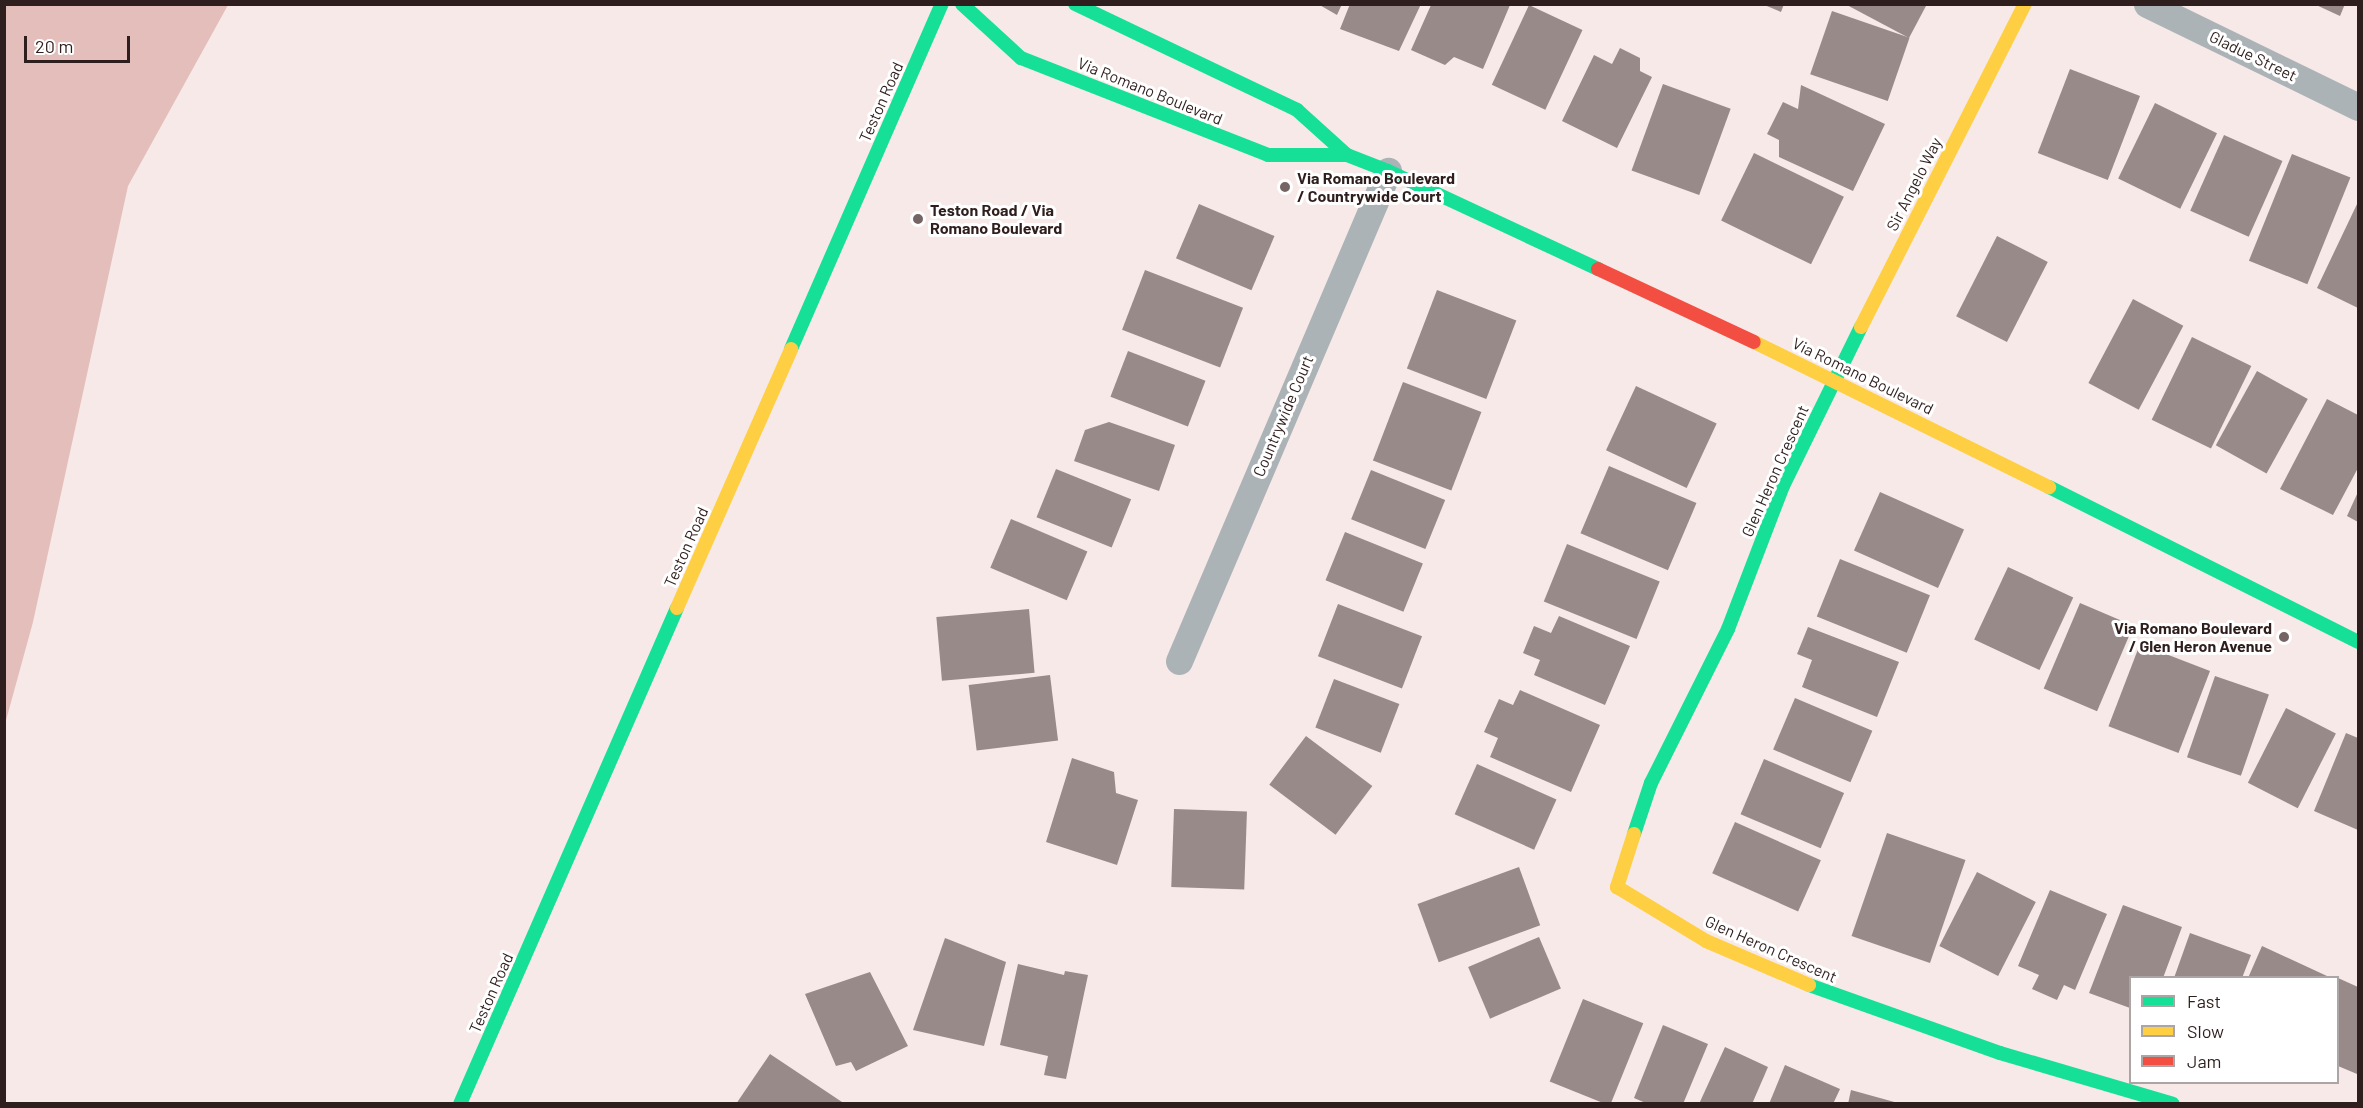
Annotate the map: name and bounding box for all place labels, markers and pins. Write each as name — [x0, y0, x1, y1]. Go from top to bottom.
place label: Via Romano Boulevard / Countrywide Court — [1297, 168, 1455, 206]
marker: Via Romano Boulevard / Countrywide Court — [1278, 180, 1292, 194]
place label: Teston Road / Via Romano Boulevard — [930, 200, 1062, 238]
marker: Teston Road / Via Romano Boulevard — [911, 212, 925, 226]
place label: Via Romano Boulevard / Glen Heron Avenue — [2114, 618, 2272, 656]
marker: Via Romano Boulevard / Glen Heron Avenue — [2277, 630, 2291, 644]

